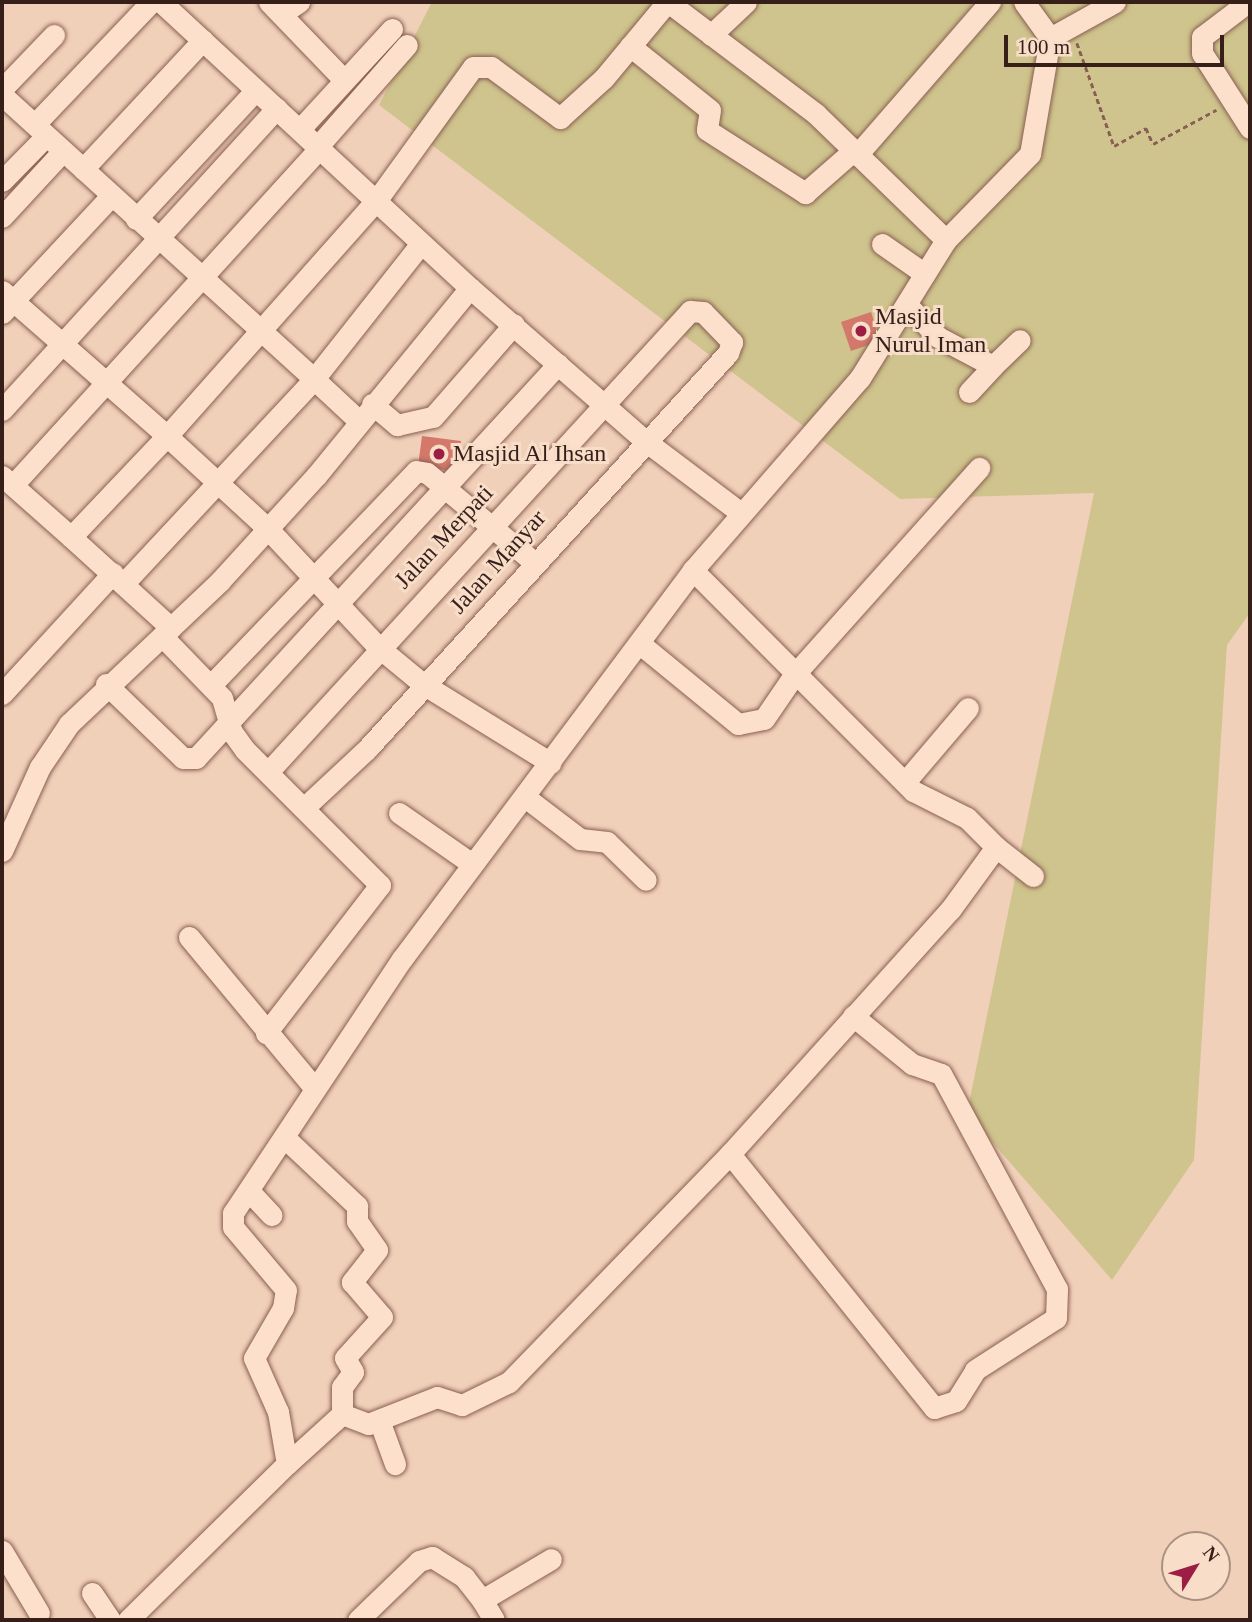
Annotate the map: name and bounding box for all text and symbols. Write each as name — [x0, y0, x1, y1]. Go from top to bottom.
scale bar — [1007, 21, 1228, 65]
text: 100 m — [1017, 35, 1070, 59]
place label: Masjid Nurul Iman — [875, 303, 986, 359]
marker: Masjid Nurul Iman — [853, 323, 869, 339]
place label: Masjid Al Ihsan — [453, 440, 608, 468]
marker: Masjid Al Ihsan — [431, 446, 447, 462]
street label: Jalan Merpati — [389, 479, 499, 595]
street label: Jalan Manyar — [444, 504, 552, 620]
north arrow — [1161, 1531, 1231, 1601]
text: N — [1199, 1542, 1224, 1566]

